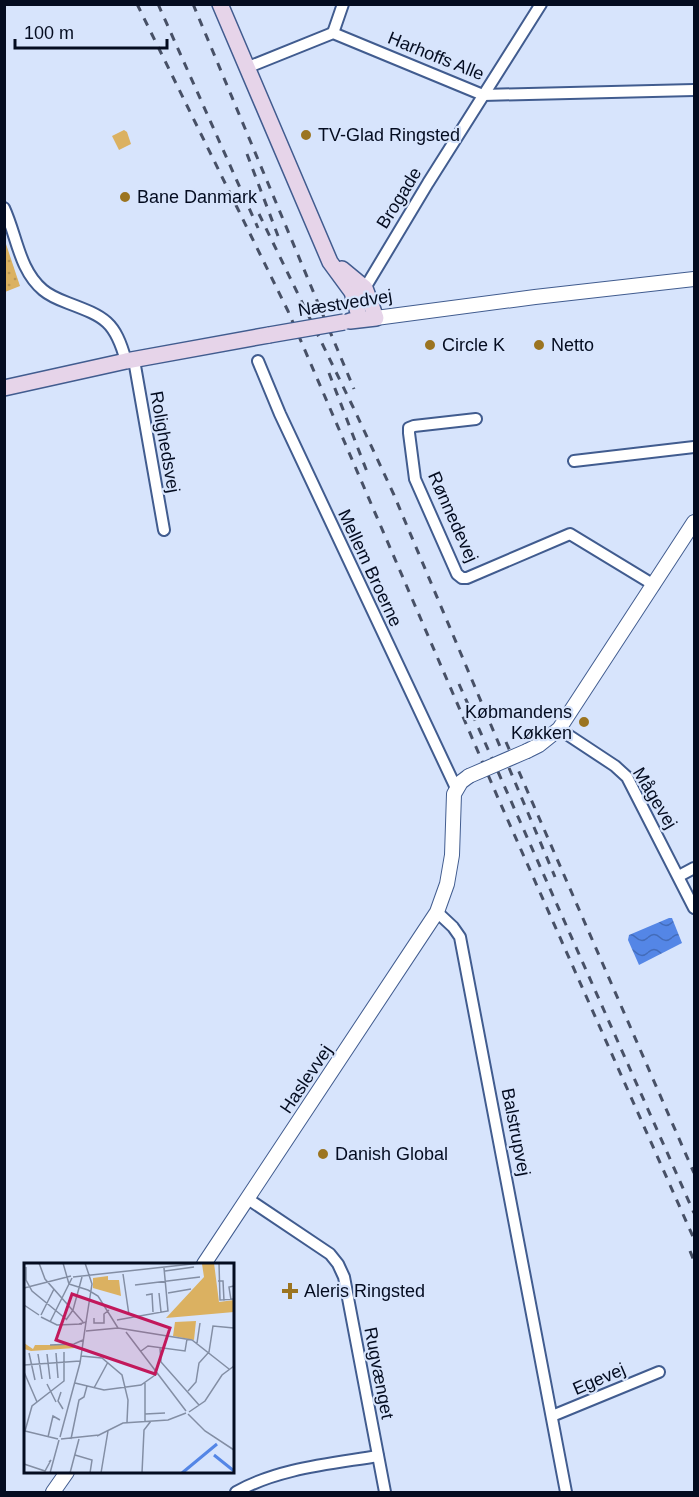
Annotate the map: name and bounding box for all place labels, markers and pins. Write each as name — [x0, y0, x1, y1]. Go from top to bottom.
place label: TV-Glad Ringsted — [318, 125, 460, 145]
marker: TV-Glad Ringsted — [299, 128, 313, 142]
place label: Bane Danmark — [137, 187, 258, 207]
marker: Bane Danmark — [118, 190, 132, 204]
place label: Circle K — [442, 335, 505, 355]
place label: Netto — [551, 335, 594, 355]
marker: Circle K — [423, 338, 437, 352]
marker: Netto — [532, 338, 546, 352]
place label: Købmandens Køkken — [465, 702, 572, 743]
marker: Købmandens Køkken — [577, 715, 591, 729]
place label: Danish Global — [335, 1144, 448, 1164]
marker: Danish Global — [316, 1147, 330, 1161]
place label: Aleris Ringsted — [304, 1281, 425, 1301]
marker: Aleris Ringsted — [281, 1282, 299, 1300]

